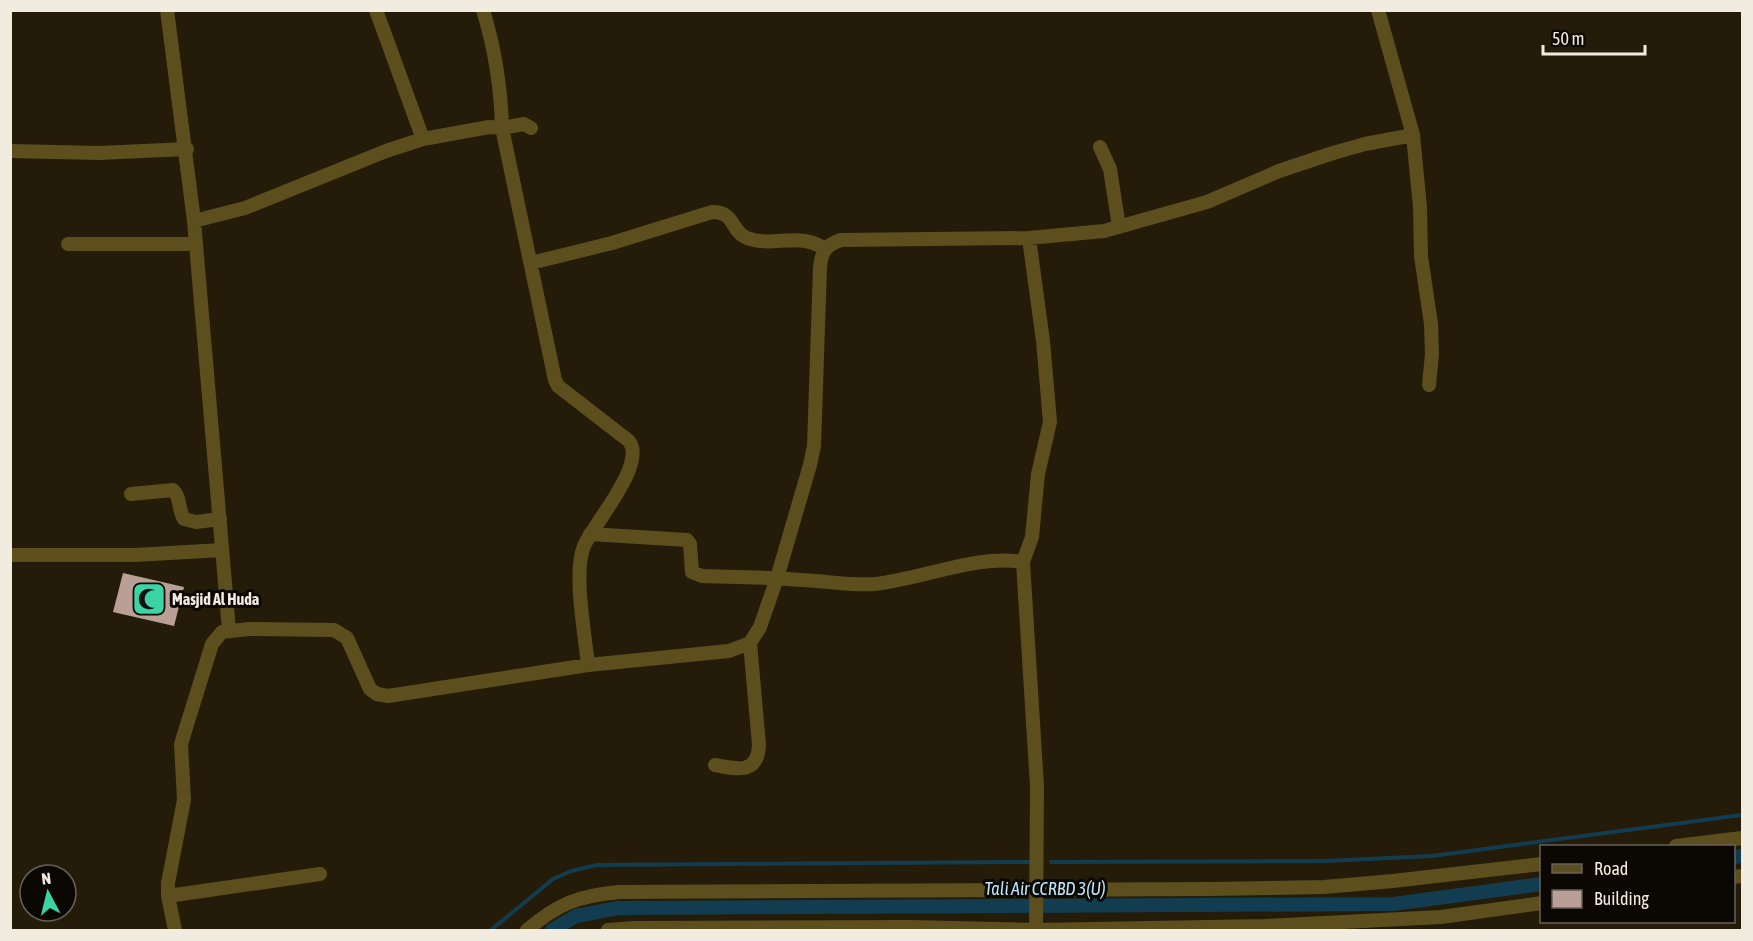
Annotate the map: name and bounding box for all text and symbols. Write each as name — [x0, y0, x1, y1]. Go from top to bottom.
scale bar — [1543, 18, 1645, 56]
text: 50 m — [1552, 28, 1584, 49]
mosque icon: Masjid Al Huda — [131, 581, 167, 617]
place label: Masjid Al Huda — [172, 590, 259, 608]
legend — [1540, 845, 1735, 923]
text: Road — [1594, 858, 1628, 879]
north arrow — [18, 863, 78, 923]
text: N — [40, 869, 52, 888]
water label: Tali Air CCRBD 3(U) — [985, 878, 1105, 899]
text: Building — [1594, 888, 1649, 909]

